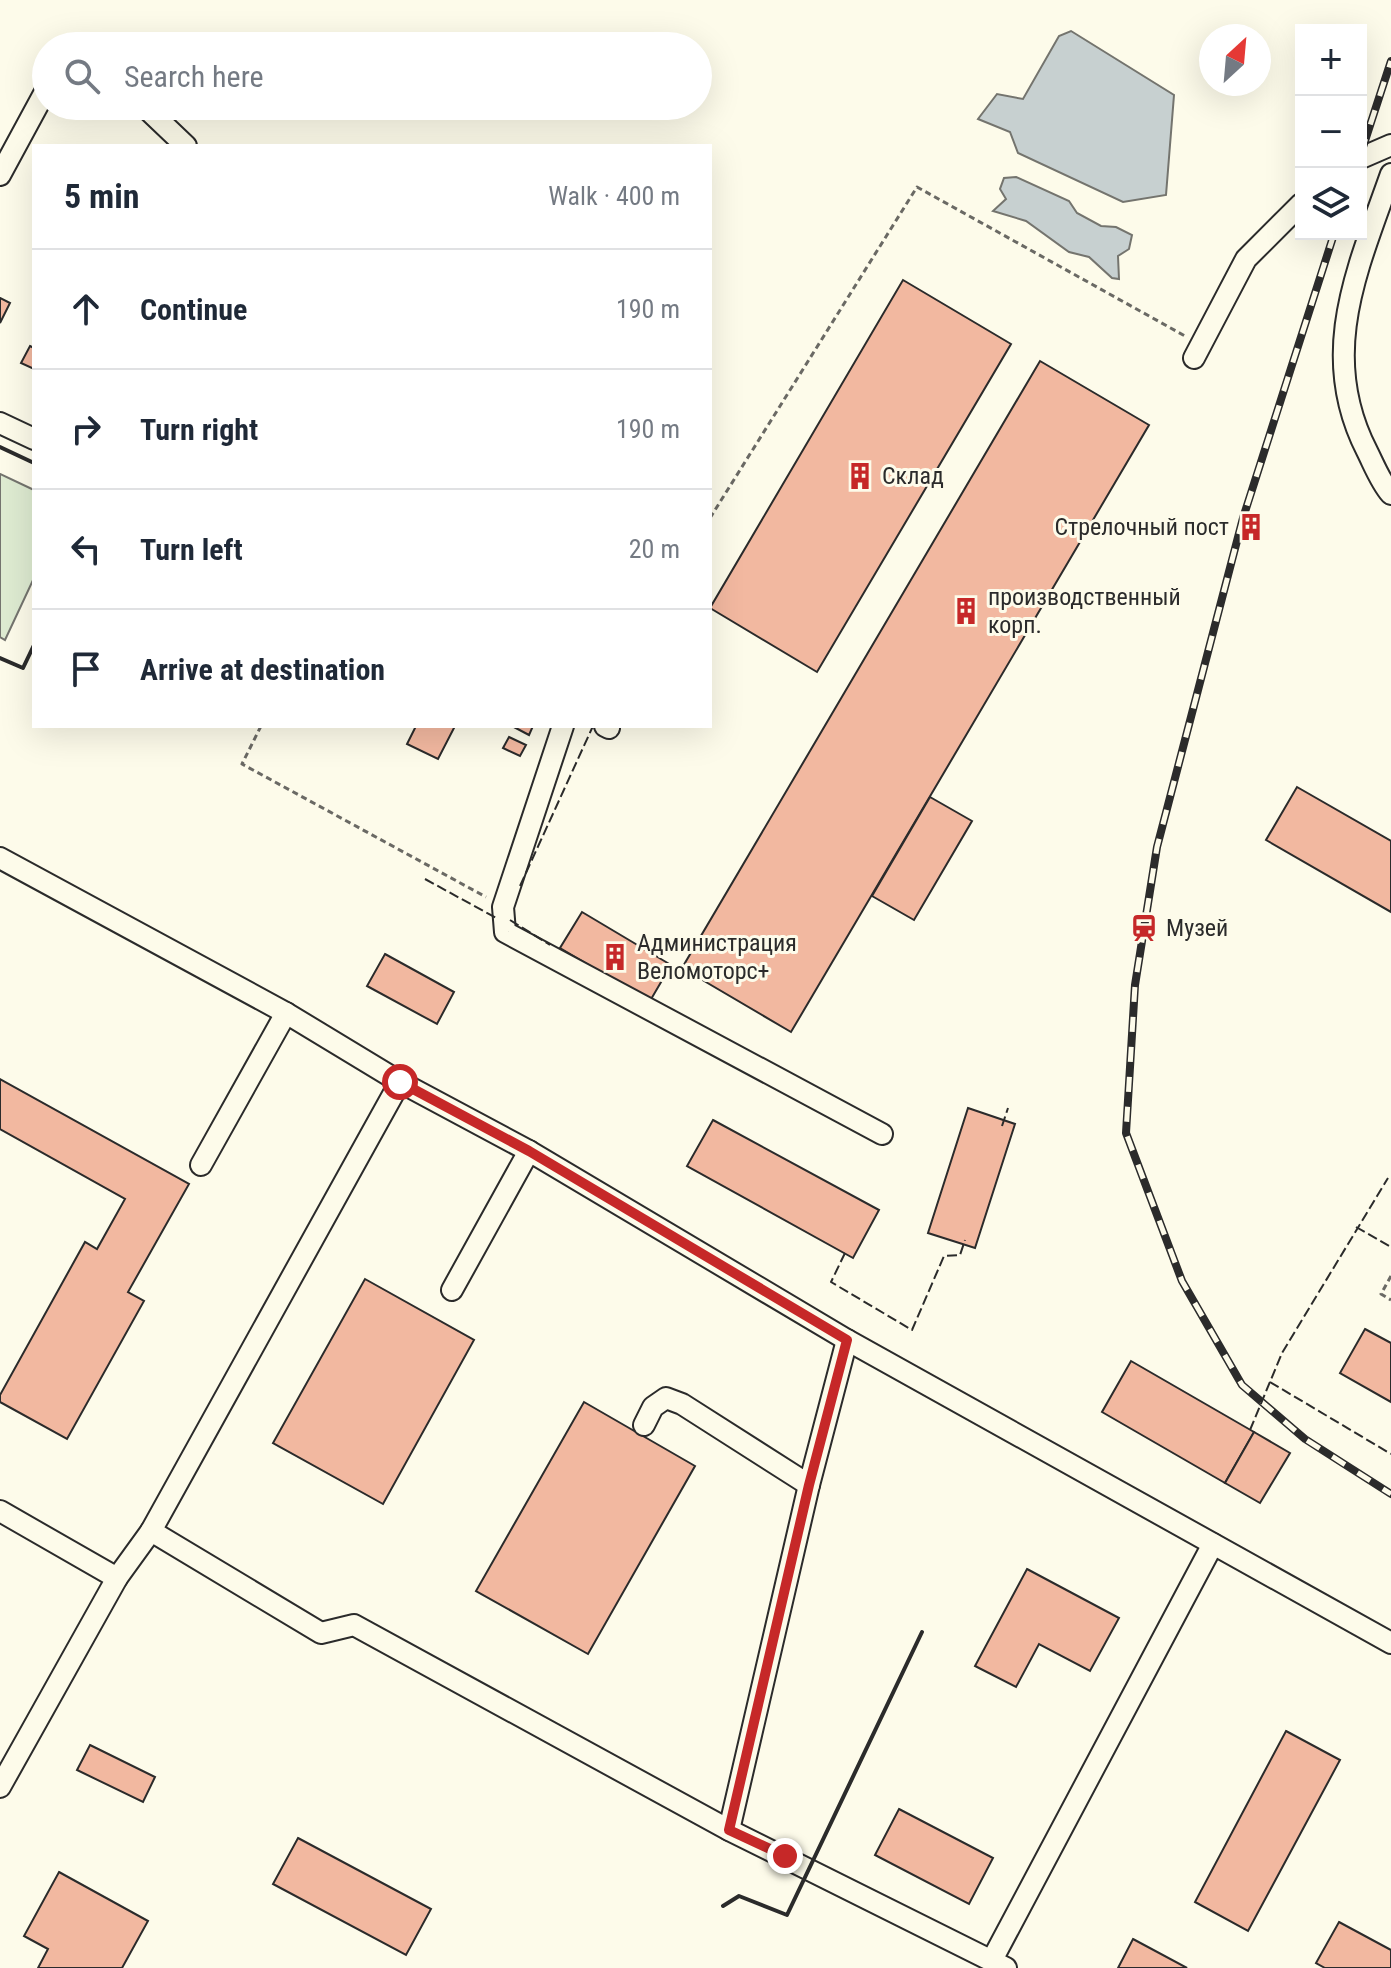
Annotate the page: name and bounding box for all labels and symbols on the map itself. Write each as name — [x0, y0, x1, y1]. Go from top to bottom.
north arrow — [1199, 24, 1271, 96]
building icon: Склад — [845, 461, 875, 491]
place label: Склад — [882, 462, 944, 490]
building icon: Стрелочный пост — [1236, 512, 1266, 542]
place label: Стрелочный пост — [1054, 513, 1229, 541]
place label: производственный корп. — [988, 583, 1181, 639]
building icon: производственный корп. — [951, 596, 981, 626]
station icon: Музей — [1129, 913, 1159, 943]
place label: Музей — [1166, 914, 1228, 942]
place label: Администрация Веломоторс+ — [637, 929, 797, 985]
building icon: Администрация Веломоторс+ — [600, 942, 630, 972]
route start — [382, 1064, 418, 1100]
route end — [767, 1838, 803, 1874]

